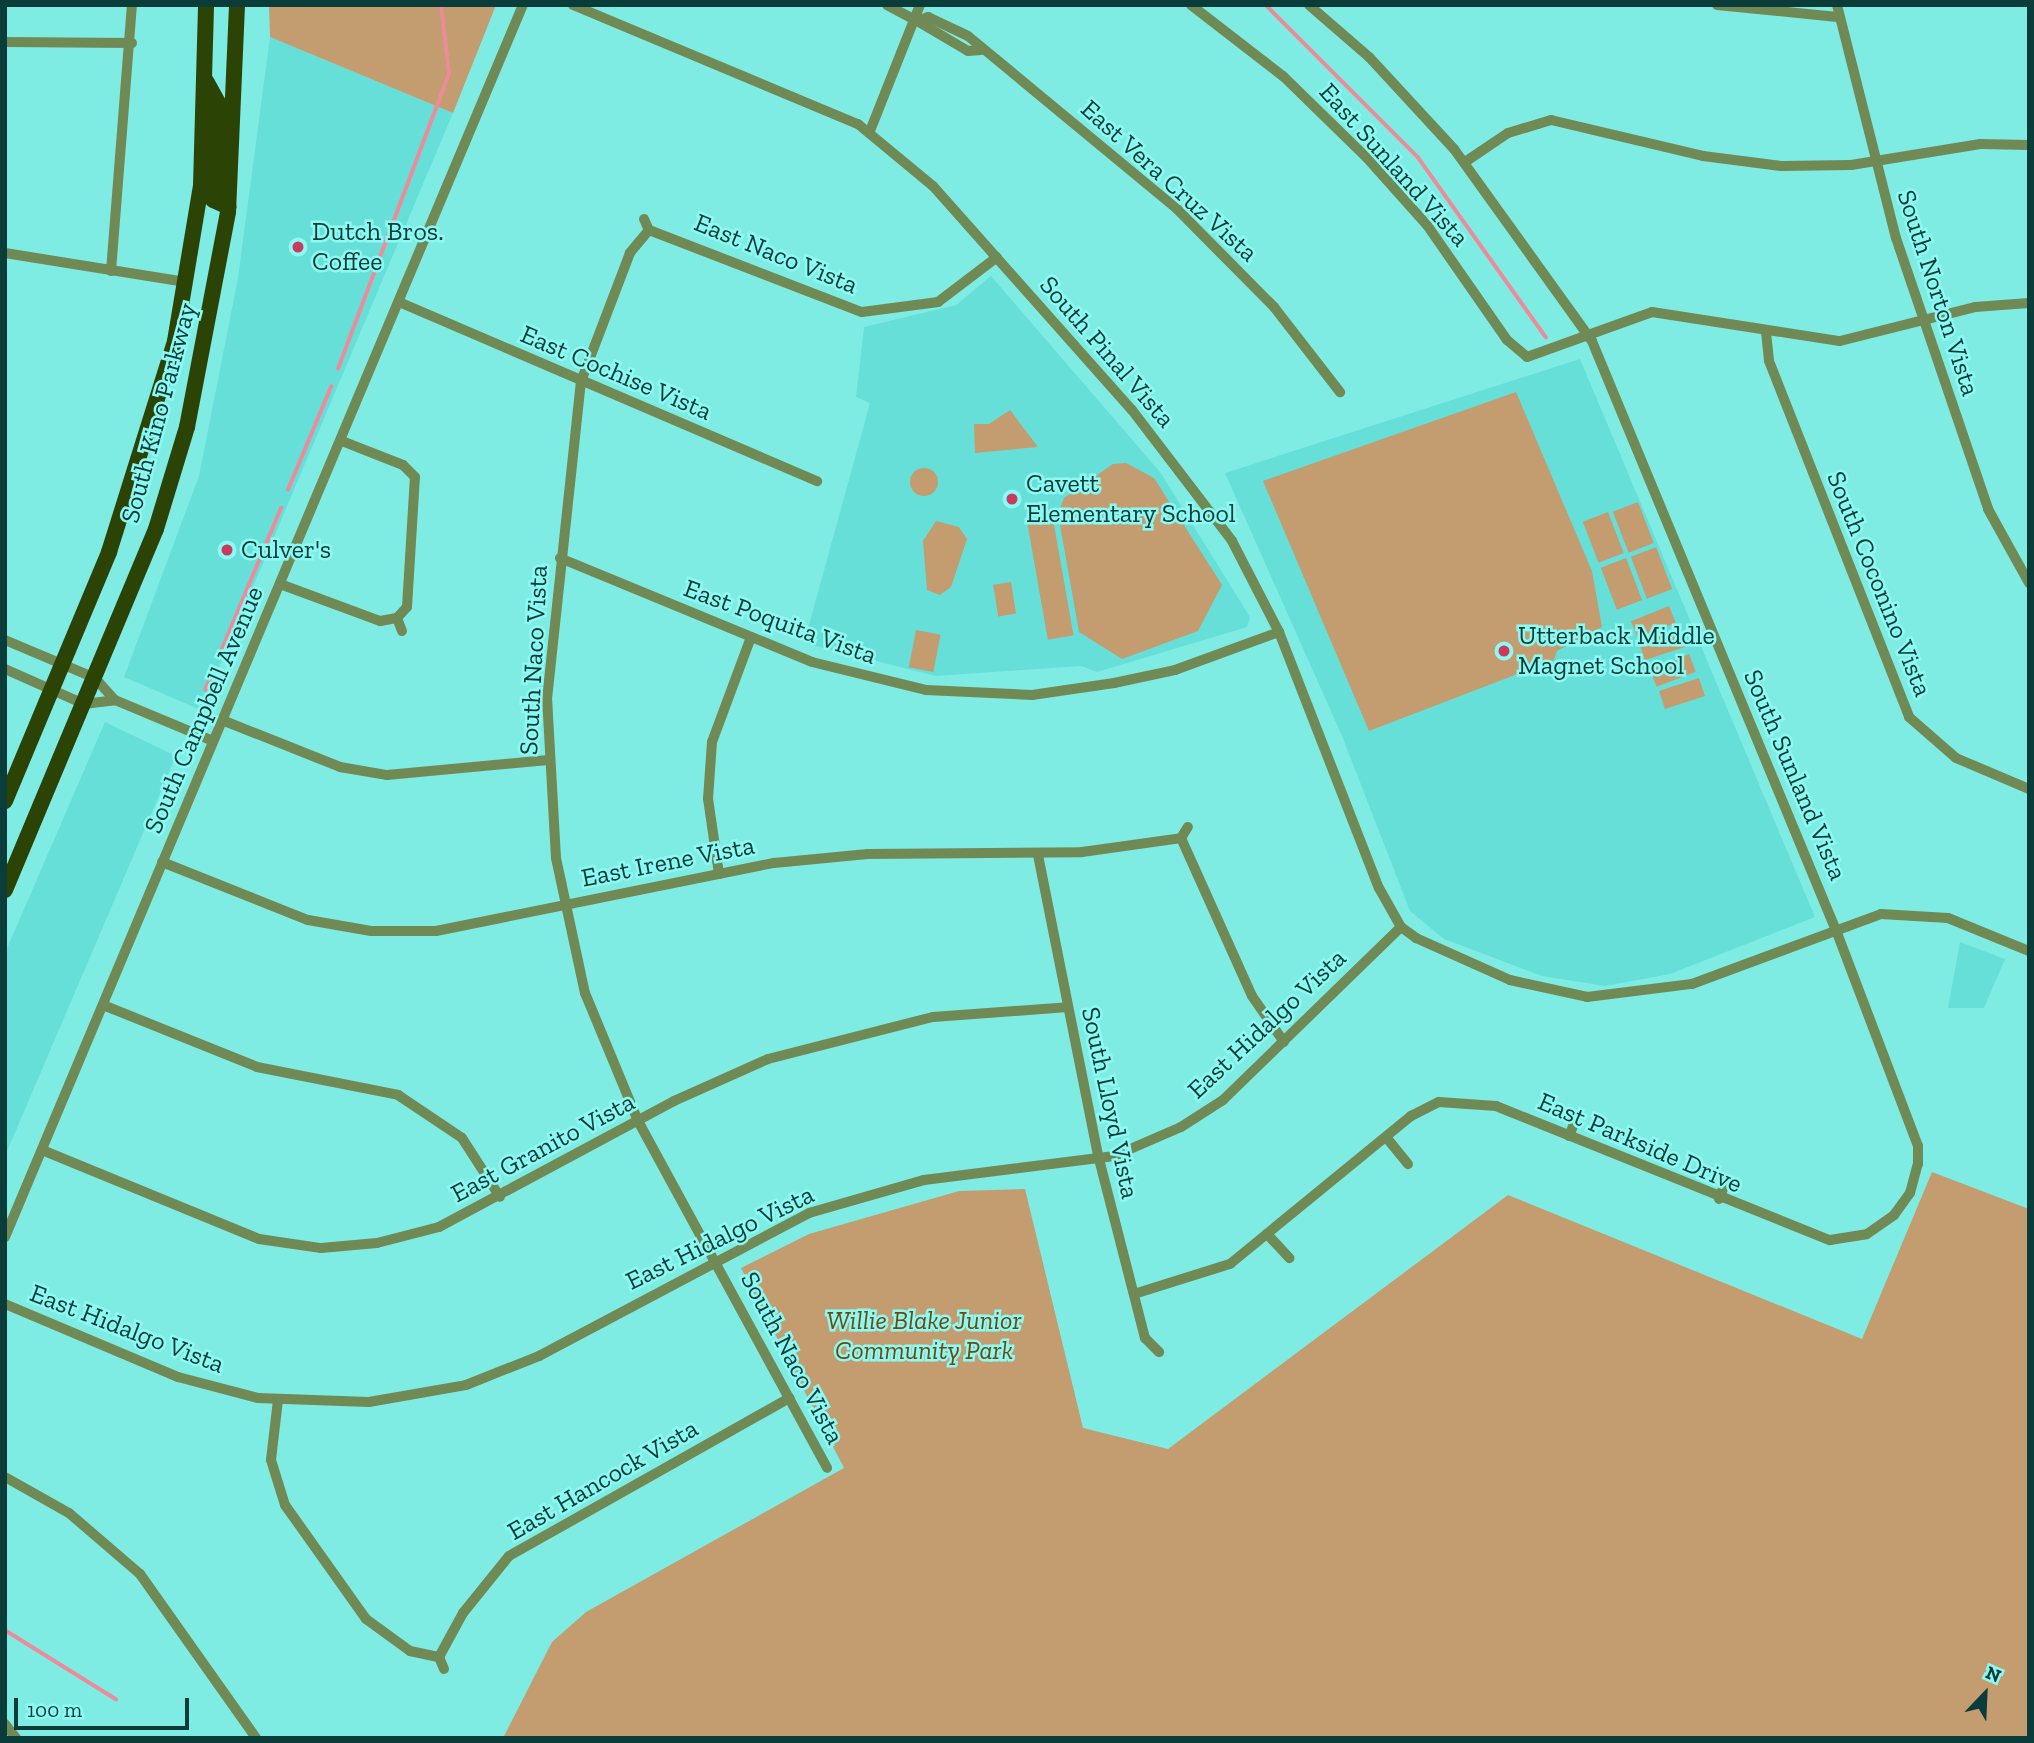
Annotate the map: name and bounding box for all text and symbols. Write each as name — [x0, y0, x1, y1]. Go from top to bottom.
street label: East Sunland Vista — [1312, 77, 1476, 253]
street label: East Vera Cruz Vista — [1073, 93, 1265, 269]
street label: South Norton Vista — [1890, 186, 1986, 400]
street label: East Naco Vista — [689, 207, 863, 301]
place label: Dutch Bros. Coffee — [312, 216, 444, 278]
marker: Dutch Bros. Coffee — [290, 239, 306, 255]
street label: South Pinal Vista — [1032, 269, 1182, 435]
street label: South Kino Parkway — [115, 299, 203, 527]
street label: East Cochise Vista — [515, 318, 717, 428]
street label: South Coconino Vista — [1819, 466, 1939, 702]
place label: Cavett Elementary School — [1026, 468, 1236, 530]
marker: Cavett Elementary School — [1004, 491, 1020, 507]
place label: Culver's — [241, 534, 331, 566]
marker: Culver's — [219, 542, 235, 558]
street label: South Naco Vista — [513, 564, 555, 756]
street label: East Poquita Vista — [679, 573, 881, 671]
street label: South Campbell Avenue — [138, 581, 270, 839]
place label: Utterback Middle Magnet School — [1518, 620, 1715, 682]
marker: Utterback Middle Magnet School — [1496, 643, 1512, 659]
street label: South Sunland Vista — [1736, 664, 1854, 886]
street label: East Irene Vista — [578, 830, 758, 894]
street label: East Hidalgo Vista — [1181, 942, 1353, 1106]
street label: South Lloyd Vista — [1074, 1004, 1146, 1202]
street label: East Granito Vista — [445, 1086, 641, 1210]
street label: East Parkside Drive — [1533, 1086, 1747, 1200]
street label: East Hidalgo Vista — [621, 1179, 819, 1297]
street label: South Naco Vista — [733, 1266, 851, 1450]
street label: East Hidalgo Vista — [25, 1278, 229, 1380]
park label: Willie Blake Junior Community Park — [826, 1305, 1022, 1366]
street label: East Hancock Vista — [502, 1413, 704, 1547]
north arrow — [1950, 1659, 2020, 1729]
text: N — [1982, 1661, 2005, 1688]
scale bar — [18, 1684, 192, 1728]
text: 100 m — [27, 1697, 82, 1722]

